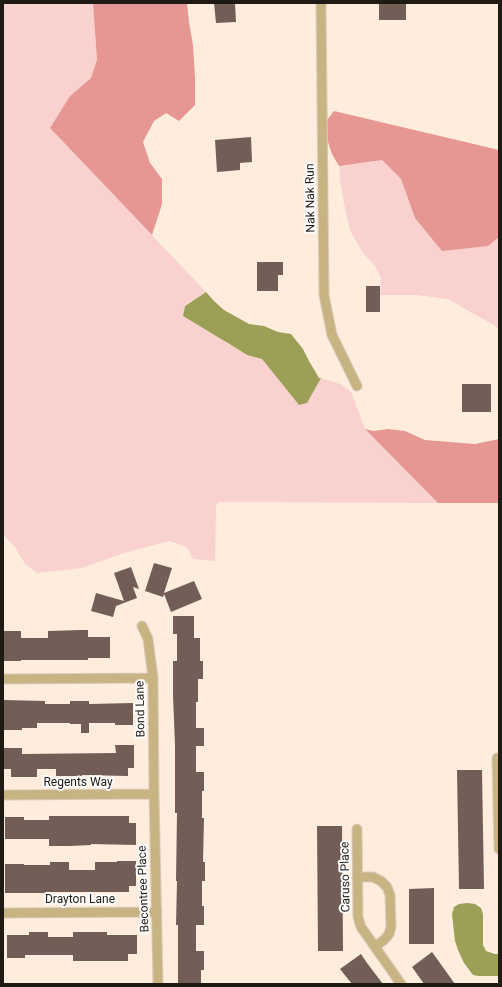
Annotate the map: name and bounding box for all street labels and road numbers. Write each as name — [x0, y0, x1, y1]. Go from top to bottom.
street label: Nak Nak Run — [303, 163, 319, 233]
street label: Bond Lane — [133, 681, 149, 737]
street label: Regents Way — [43, 776, 113, 790]
street label: Caruso Place — [338, 842, 354, 912]
street label: Becontree Place — [135, 845, 153, 933]
street label: Drayton Lane — [45, 893, 115, 907]

